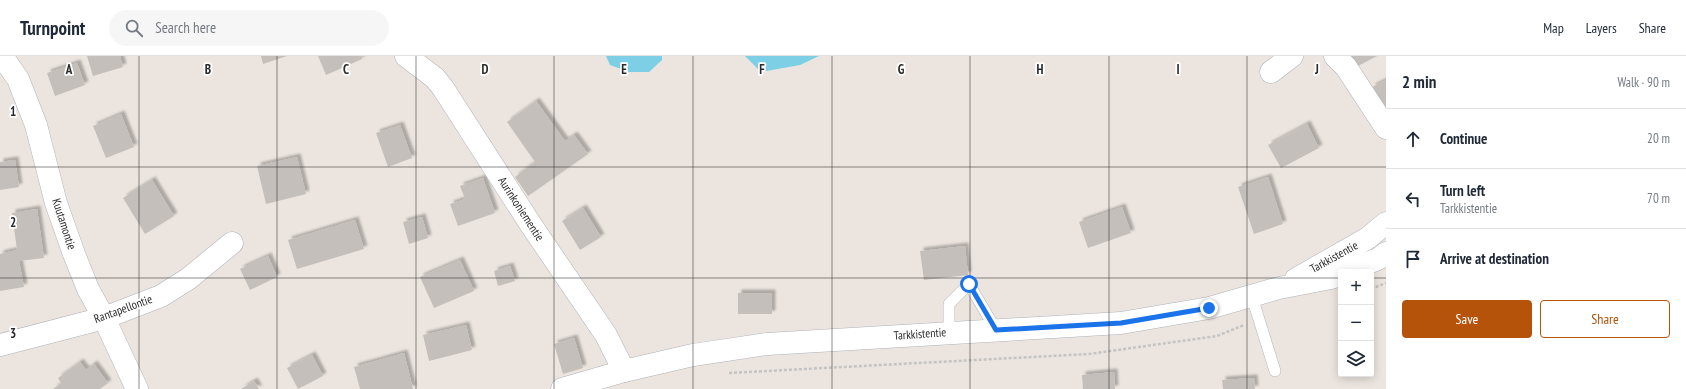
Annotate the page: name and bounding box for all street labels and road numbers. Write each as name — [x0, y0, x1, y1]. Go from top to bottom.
street label: Aurinkoniementie — [495, 174, 548, 244]
street label: Kuutamontie — [49, 196, 80, 252]
street label: Tarkkistentie — [1307, 237, 1360, 276]
street label: Rantapellontie — [92, 291, 154, 326]
street label: Tarkkistentie — [893, 324, 947, 343]

